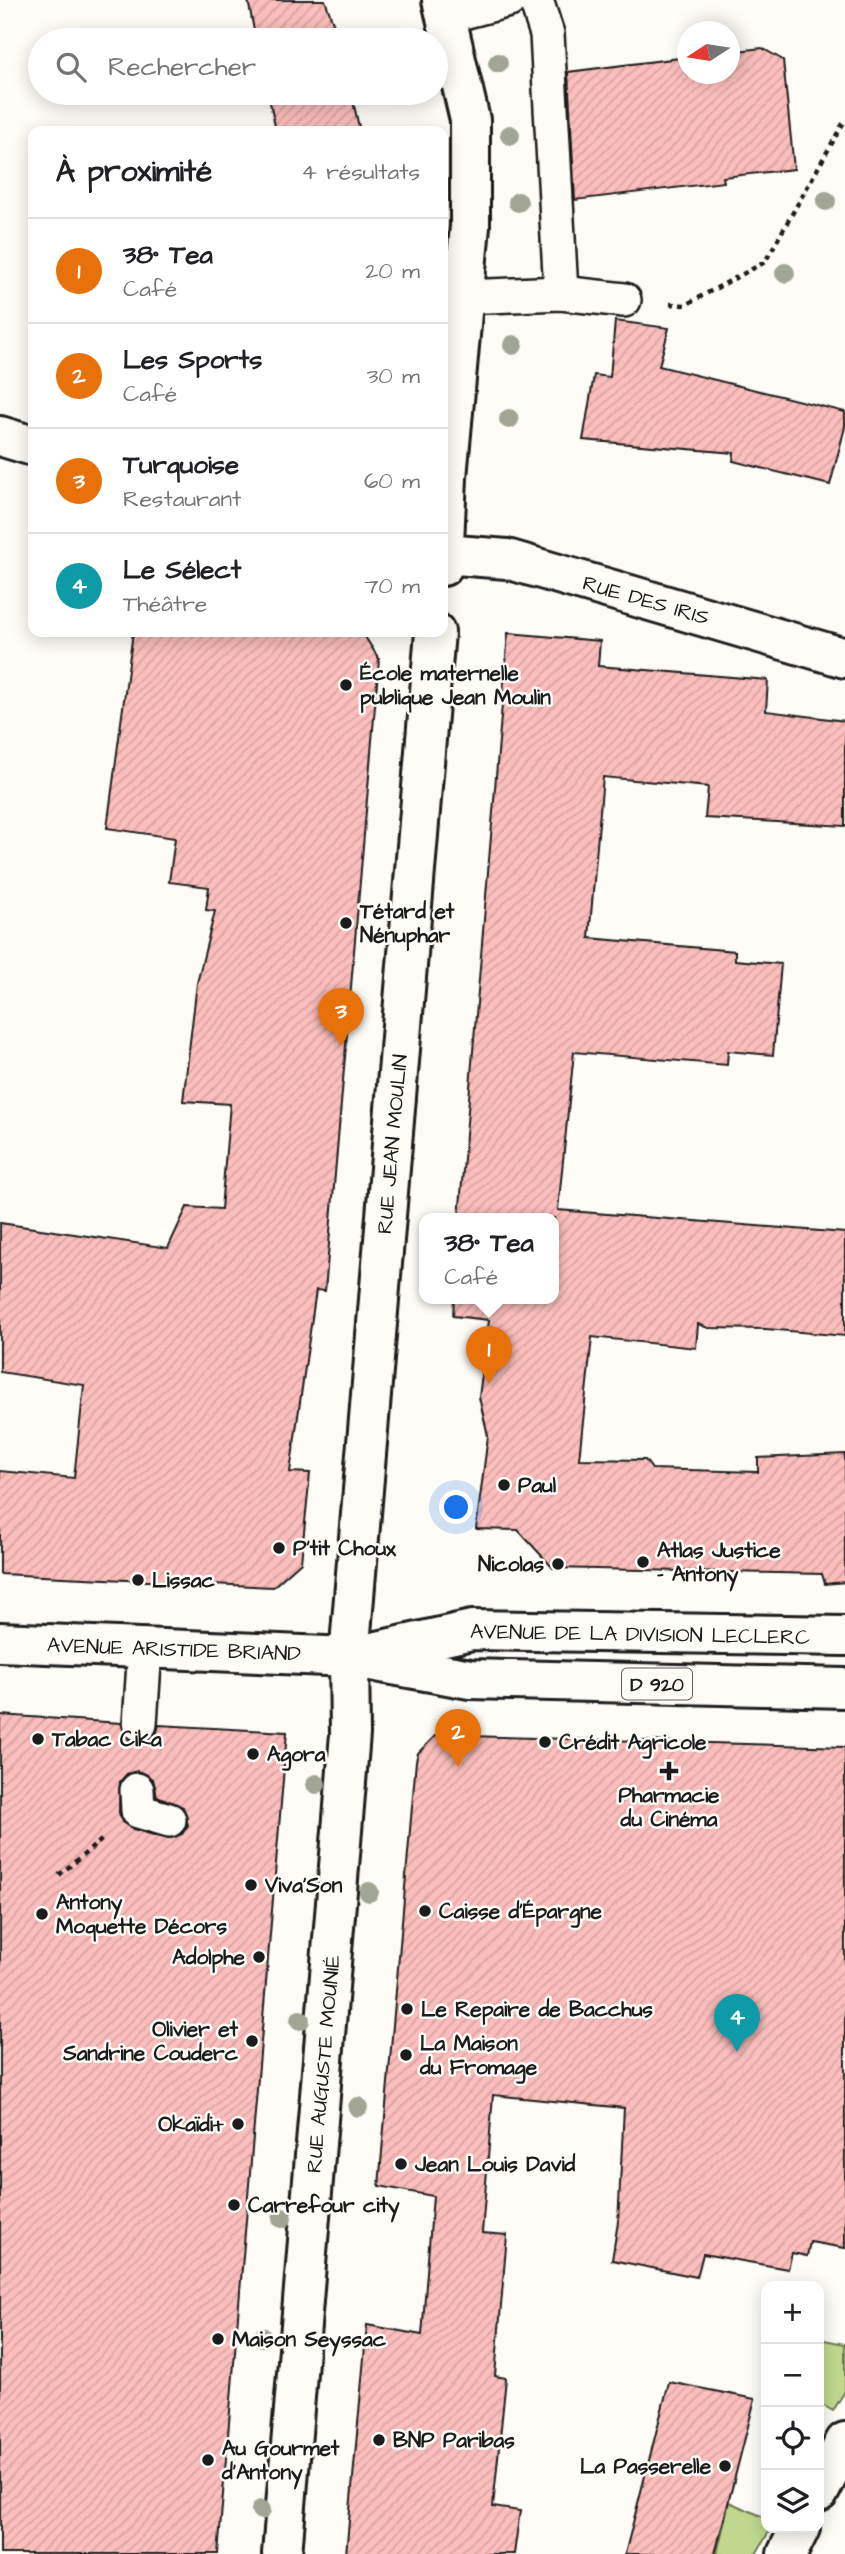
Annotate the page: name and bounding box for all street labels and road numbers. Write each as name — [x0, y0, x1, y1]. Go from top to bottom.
street label: RUE DES IRIS — [579, 569, 713, 632]
street label: RUE JEAN MOULIN — [370, 1053, 415, 1235]
street label: AVENUE DE LA DIVISION LECLERC — [470, 1617, 810, 1652]
street label: AVENUE ARISTIDE BRIAND — [47, 1631, 302, 1668]
road number: D 920 — [622, 1668, 692, 1700]
street label: RUE AUGUSTE MOUNIÉ — [300, 1953, 348, 2174]

